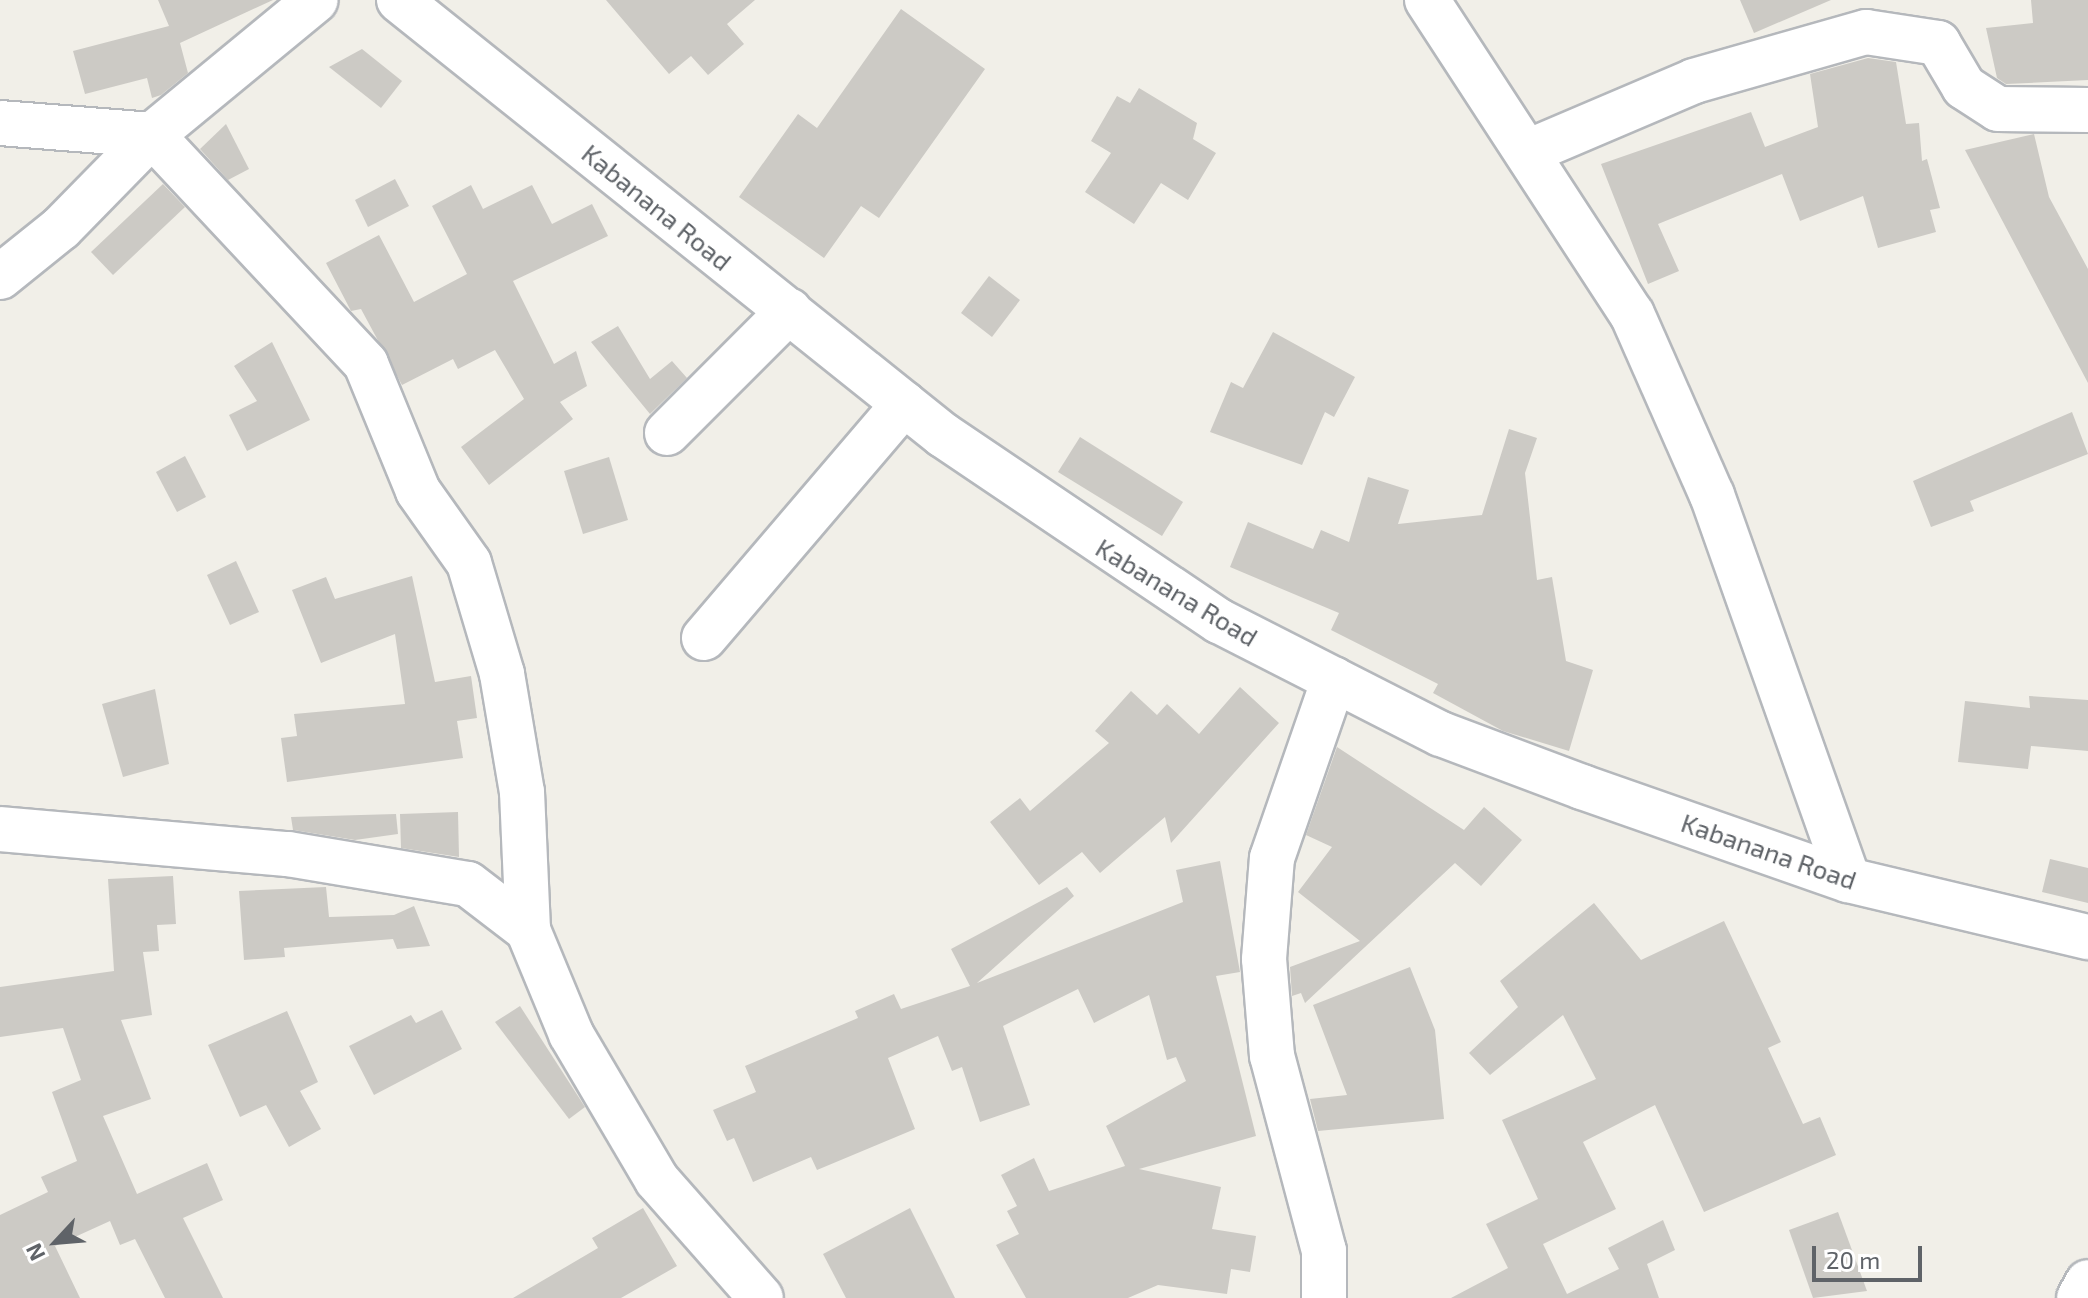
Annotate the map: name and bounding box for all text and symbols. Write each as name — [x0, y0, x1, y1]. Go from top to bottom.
street label: Kabanana Road — [576, 137, 738, 277]
street label: Kabanana Road — [1090, 531, 1264, 653]
street label: Kabanana Road — [1677, 806, 1861, 896]
north arrow — [16, 1202, 96, 1282]
scale bar — [1816, 1230, 1926, 1280]
text: N — [19, 1240, 50, 1265]
text: 20 m — [1826, 1245, 1880, 1274]

